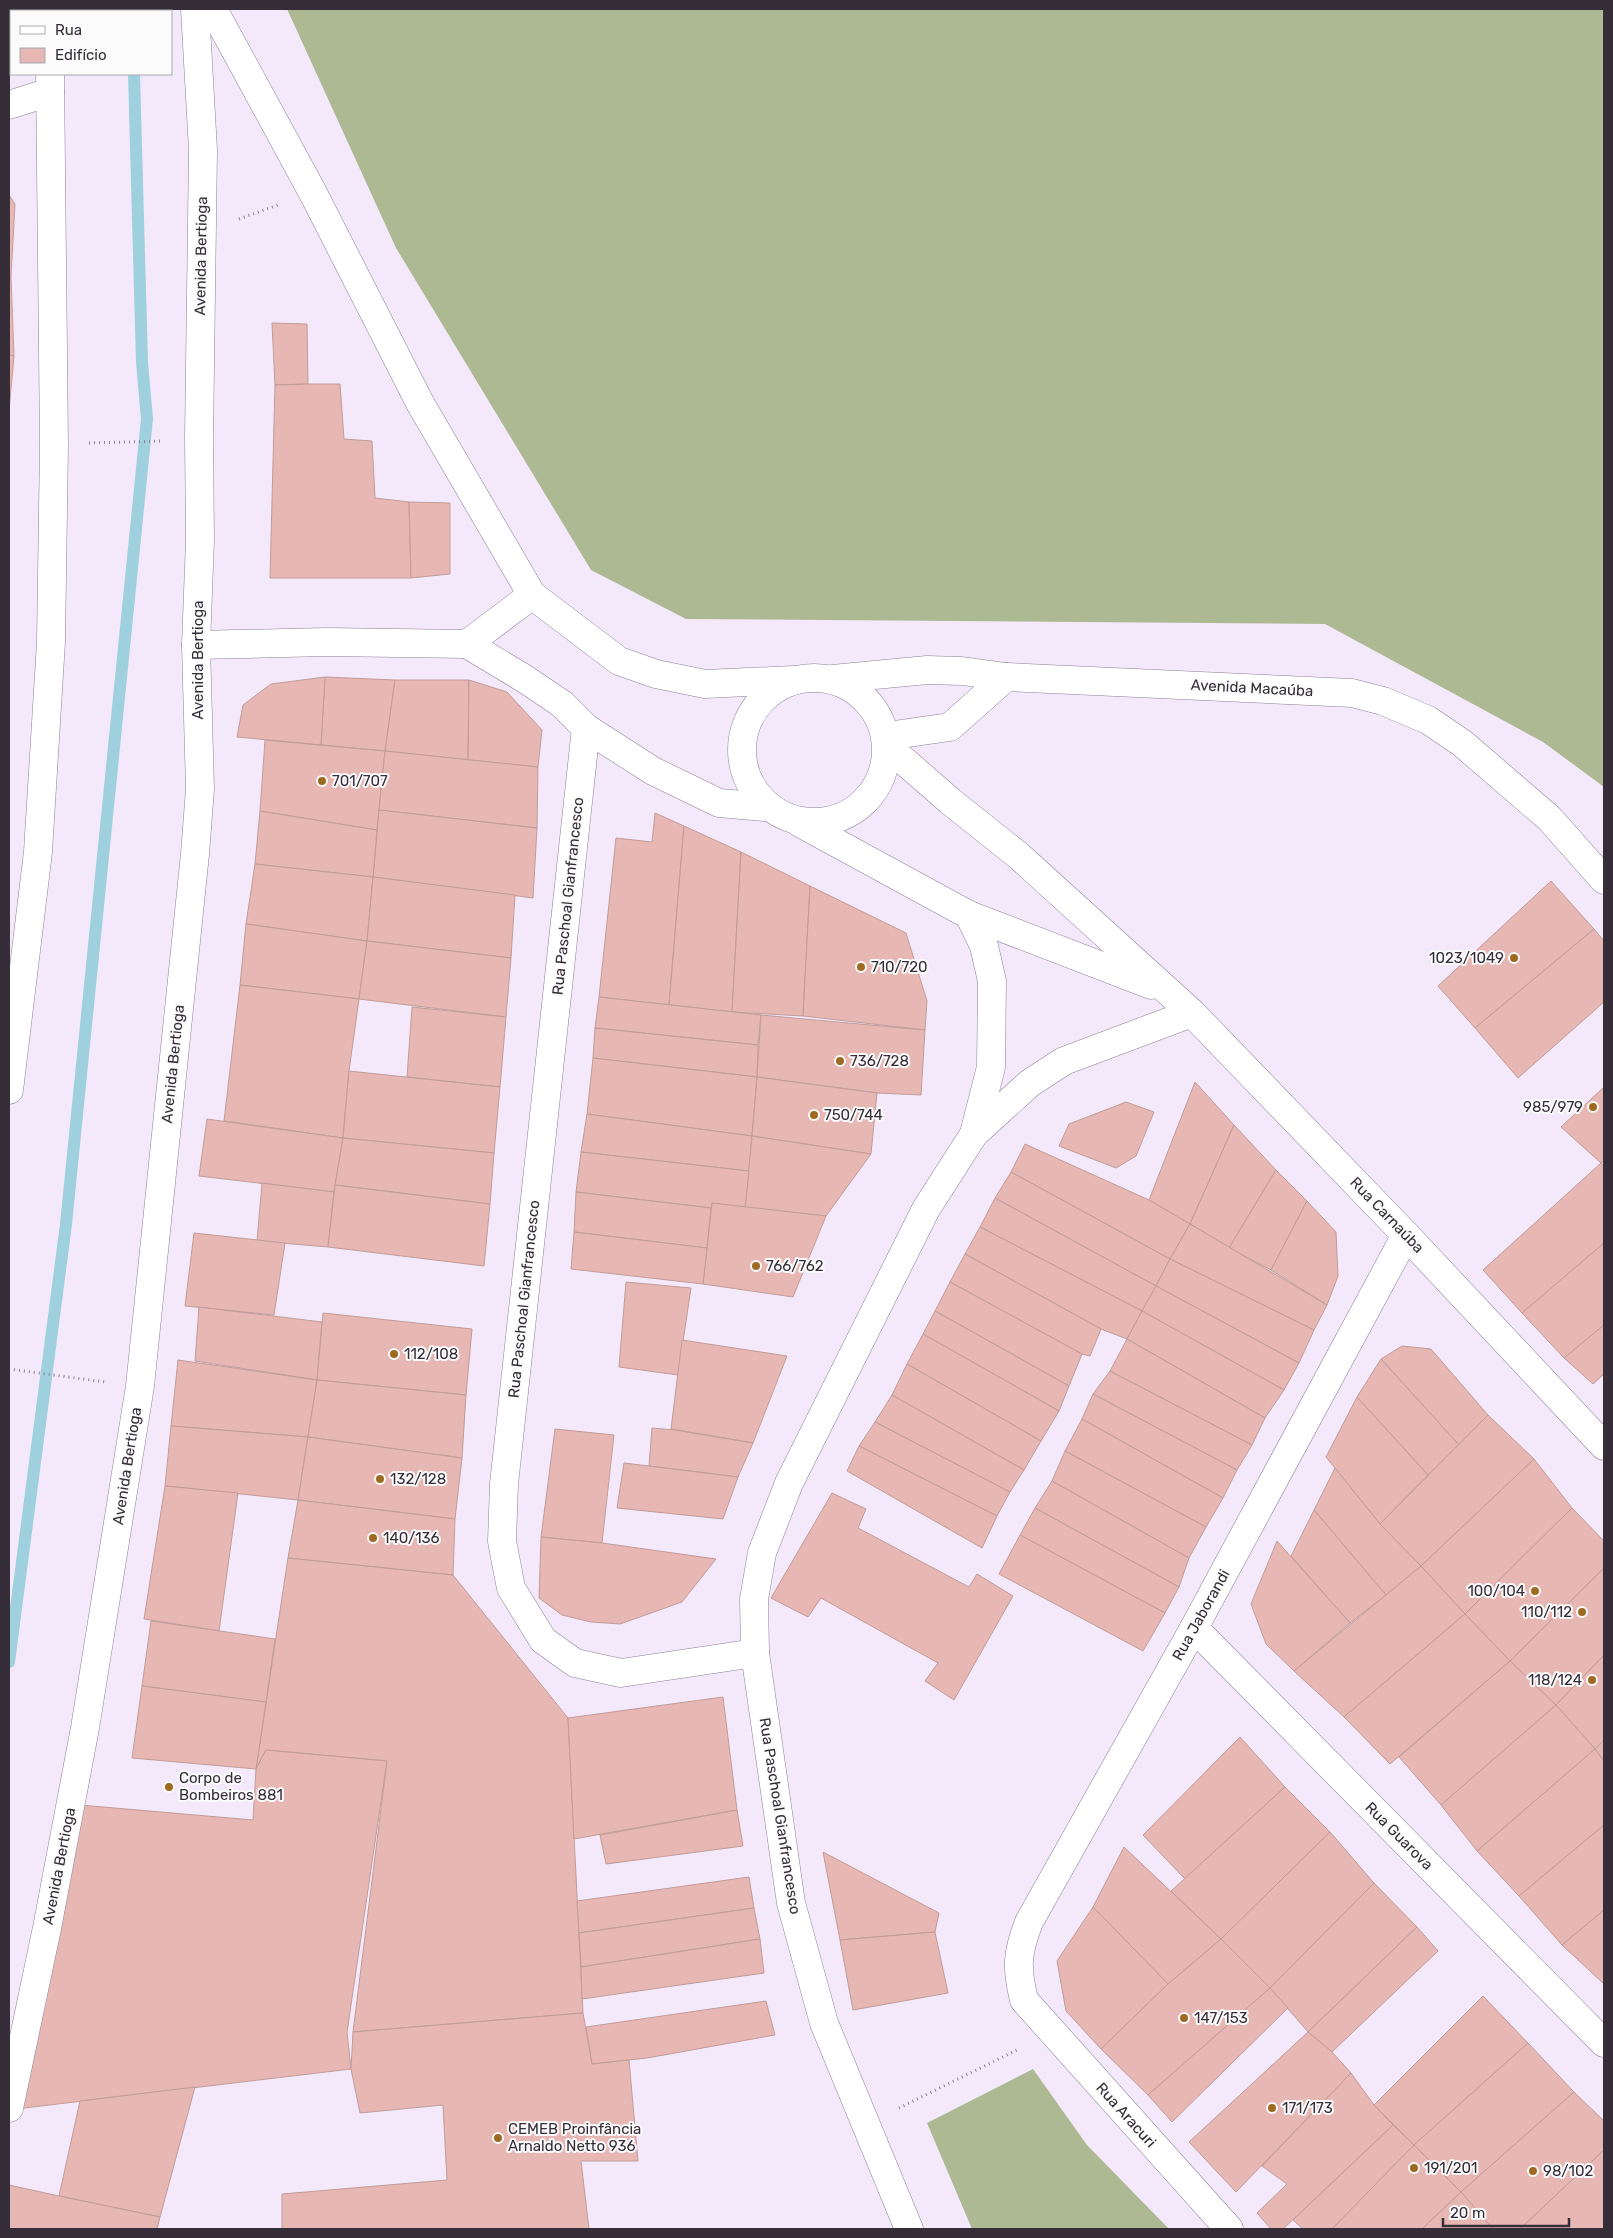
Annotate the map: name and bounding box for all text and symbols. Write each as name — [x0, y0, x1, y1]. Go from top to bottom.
legend — [10, 10, 172, 75]
text: Rua — [55, 21, 82, 39]
text: Edifício — [55, 46, 107, 64]
street label: Avenida Bertioga — [191, 196, 211, 316]
street label: Avenida Bertioga — [189, 600, 207, 720]
street label: Avenida Macaúba — [1190, 676, 1314, 700]
place label: 701/707 — [332, 772, 388, 790]
marker: 701/707 — [316, 775, 328, 787]
street label: Rua Paschoal Gianfrancesco — [549, 796, 587, 996]
place label: 1023/1049 — [1429, 949, 1504, 967]
marker: 1023/1049 — [1508, 952, 1520, 964]
place label: 710/720 — [871, 958, 928, 976]
marker: 710/720 — [855, 961, 867, 973]
street label: Avenida Bertioga — [158, 1004, 188, 1124]
place label: 736/728 — [850, 1052, 909, 1070]
marker: 736/728 — [834, 1055, 846, 1067]
place label: 985/979 — [1523, 1098, 1583, 1116]
marker: 985/979 — [1587, 1101, 1599, 1113]
place label: 750/744 — [824, 1106, 883, 1124]
marker: 750/744 — [808, 1109, 820, 1121]
street label: Rua Carnaúba — [1346, 1173, 1428, 1257]
street label: Rua Paschoal Gianfrancesco — [505, 1199, 543, 1399]
place label: 766/762 — [766, 1257, 824, 1275]
marker: 766/762 — [750, 1260, 762, 1272]
place label: 112/108 — [404, 1345, 458, 1363]
marker: 112/108 — [388, 1348, 400, 1360]
street label: Avenida Bertioga — [109, 1406, 145, 1526]
place label: 132/128 — [390, 1470, 446, 1488]
marker: 132/128 — [374, 1473, 386, 1485]
place label: 140/136 — [383, 1529, 440, 1547]
marker: 140/136 — [367, 1532, 379, 1544]
street label: Rua Jaborandi — [1169, 1566, 1233, 1664]
place label: 100/104 — [1467, 1582, 1525, 1600]
marker: 100/104 — [1529, 1585, 1541, 1597]
place label: 110/112 — [1521, 1603, 1572, 1621]
marker: 110/112 — [1576, 1606, 1588, 1618]
place label: 118/124 — [1528, 1671, 1582, 1689]
marker: 118/124 — [1586, 1674, 1598, 1686]
street label: Rua Paschoal Gianfrancesco — [756, 1716, 804, 1916]
place label: Corpo de Bombeiros 881 — [179, 1769, 283, 1804]
marker: Corpo de Bombeiros 881 — [163, 1781, 175, 1793]
street label: Rua Guarova — [1361, 1798, 1437, 1874]
street label: Avenida Bertioga — [39, 1806, 79, 1926]
place label: 147/153 — [1194, 2009, 1248, 2027]
marker: 147/153 — [1178, 2012, 1190, 2024]
street label: Rua Aracuri — [1092, 2079, 1160, 2151]
place label: 171/173 — [1282, 2099, 1333, 2117]
marker: 171/173 — [1266, 2102, 1278, 2114]
place label: CEMEB Proinfância Arnaldo Netto 936 — [508, 2120, 641, 2155]
marker: CEMEB Proinfância Arnaldo Netto 936 — [492, 2132, 504, 2144]
place label: 191/201 — [1424, 2159, 1478, 2177]
marker: 191/201 — [1408, 2162, 1420, 2174]
place label: 98/102 — [1543, 2162, 1593, 2180]
marker: 98/102 — [1527, 2165, 1539, 2177]
scale bar — [1443, 2196, 1569, 2228]
text: 20 m — [1450, 2204, 1485, 2222]

